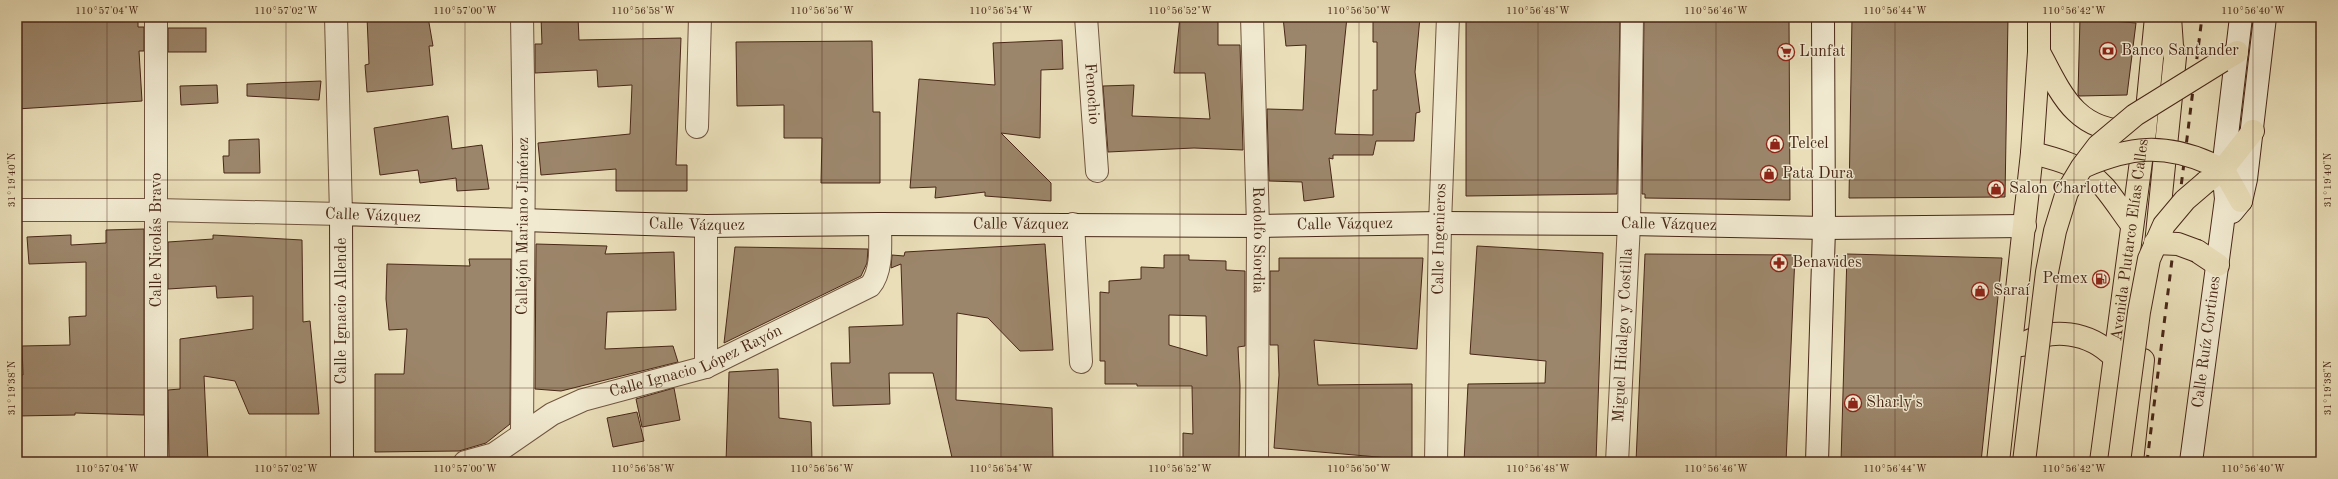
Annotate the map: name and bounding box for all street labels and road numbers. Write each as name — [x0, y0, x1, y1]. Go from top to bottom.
street label: Fenochio — [1081, 63, 1102, 125]
street label: Callejón Mariano Jiménez — [515, 137, 532, 315]
street label: Avenida Plutarco Elías Calles — [2109, 138, 2152, 342]
street label: Calle Nicolás Bravo — [149, 172, 165, 307]
street label: Calle Ingenieros — [1431, 183, 1450, 295]
street label: Rodolfo Siordia — [1249, 186, 1266, 294]
street label: Calle Vázquez — [325, 206, 421, 226]
street label: Calle Vázquez — [648, 216, 745, 234]
street label: Calle Vázquez — [973, 216, 1069, 233]
street label: Calle Vázquez — [1297, 216, 1393, 233]
street label: Calle Vázquez — [1621, 216, 1717, 234]
street label: Calle Ignacio Allende — [334, 238, 350, 384]
street label: Miguel Hidalgo y Costilla — [1611, 247, 1636, 423]
street label: Calle Ruíz Cortines — [2190, 275, 2224, 409]
street label: Calle Ignacio López Rayón — [608, 322, 785, 401]

